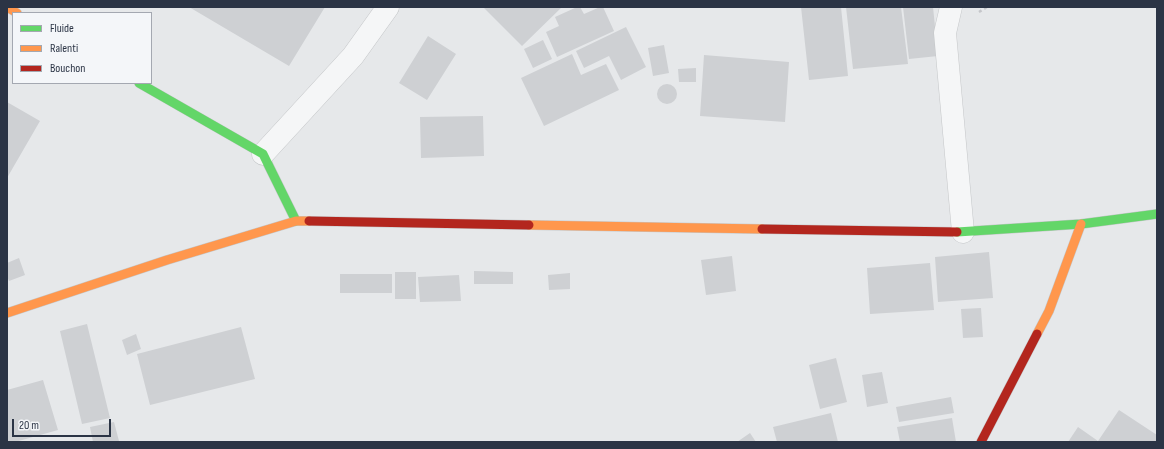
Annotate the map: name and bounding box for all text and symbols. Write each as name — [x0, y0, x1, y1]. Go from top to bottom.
legend — [12, 12, 152, 84]
text: Fluide — [50, 21, 74, 36]
text: Ralenti — [50, 41, 78, 56]
text: Bouchon — [50, 61, 85, 76]
scale bar — [14, 411, 113, 437]
text: 20 m — [19, 418, 39, 433]

